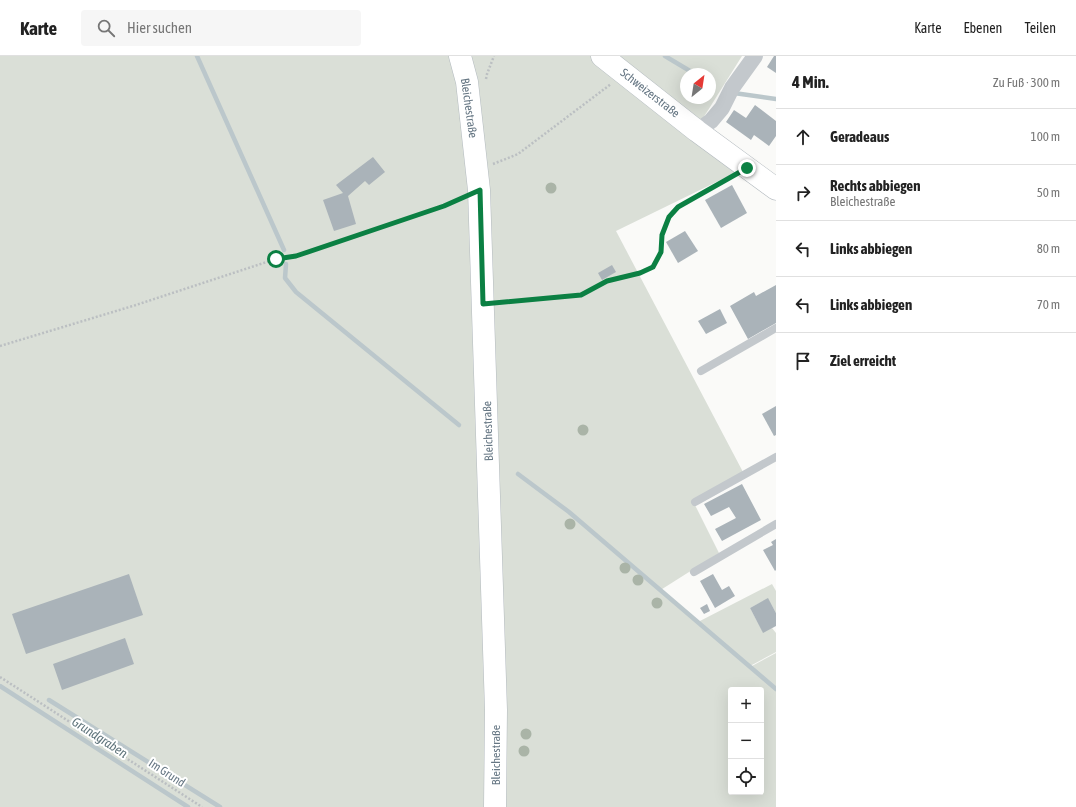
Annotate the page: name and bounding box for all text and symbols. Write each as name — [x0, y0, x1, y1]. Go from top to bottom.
search box — [81, 10, 361, 46]
text: Karte — [20, 17, 57, 39]
icon: search — [95, 17, 117, 39]
text: Hier suchen — [127, 19, 192, 36]
text: Karte — [914, 20, 941, 36]
text: Ebenen — [963, 20, 1002, 36]
text: Teilen — [1024, 20, 1056, 36]
street label: Schweizerstraße — [618, 66, 682, 120]
north arrow — [680, 68, 716, 104]
text: 4 Min. — [792, 72, 829, 92]
text: Zu Fuß · 300 m — [993, 75, 1060, 90]
street label: Bleichestraße — [458, 77, 480, 139]
icon: ahead — [792, 126, 814, 148]
text: Geradeaus — [830, 128, 889, 145]
text: 100 m — [1031, 129, 1060, 144]
route end — [738, 159, 756, 177]
text: Rechts abbiegen — [830, 177, 920, 194]
icon: right — [792, 182, 814, 204]
text: 50 m — [1037, 185, 1060, 200]
text: Bleichestraße — [830, 194, 895, 209]
icon: left — [792, 238, 814, 260]
text: Links abbiegen — [830, 240, 912, 257]
text: 80 m — [1037, 241, 1060, 256]
route start — [267, 250, 285, 268]
icon: left — [792, 294, 814, 316]
text: Links abbiegen — [830, 296, 912, 313]
text: 70 m — [1037, 297, 1060, 312]
icon: arrive — [792, 350, 814, 372]
text: Ziel erreicht — [830, 352, 896, 369]
street label: Bleichestraße — [480, 401, 496, 461]
map controls — [728, 687, 764, 795]
button: + — [728, 687, 764, 723]
water label: Grundgraben — [69, 714, 131, 761]
button: − — [728, 723, 764, 759]
street label: Bleichestraße — [489, 725, 503, 785]
street label: Im Grund — [146, 756, 188, 790]
button: locate — [728, 759, 764, 795]

